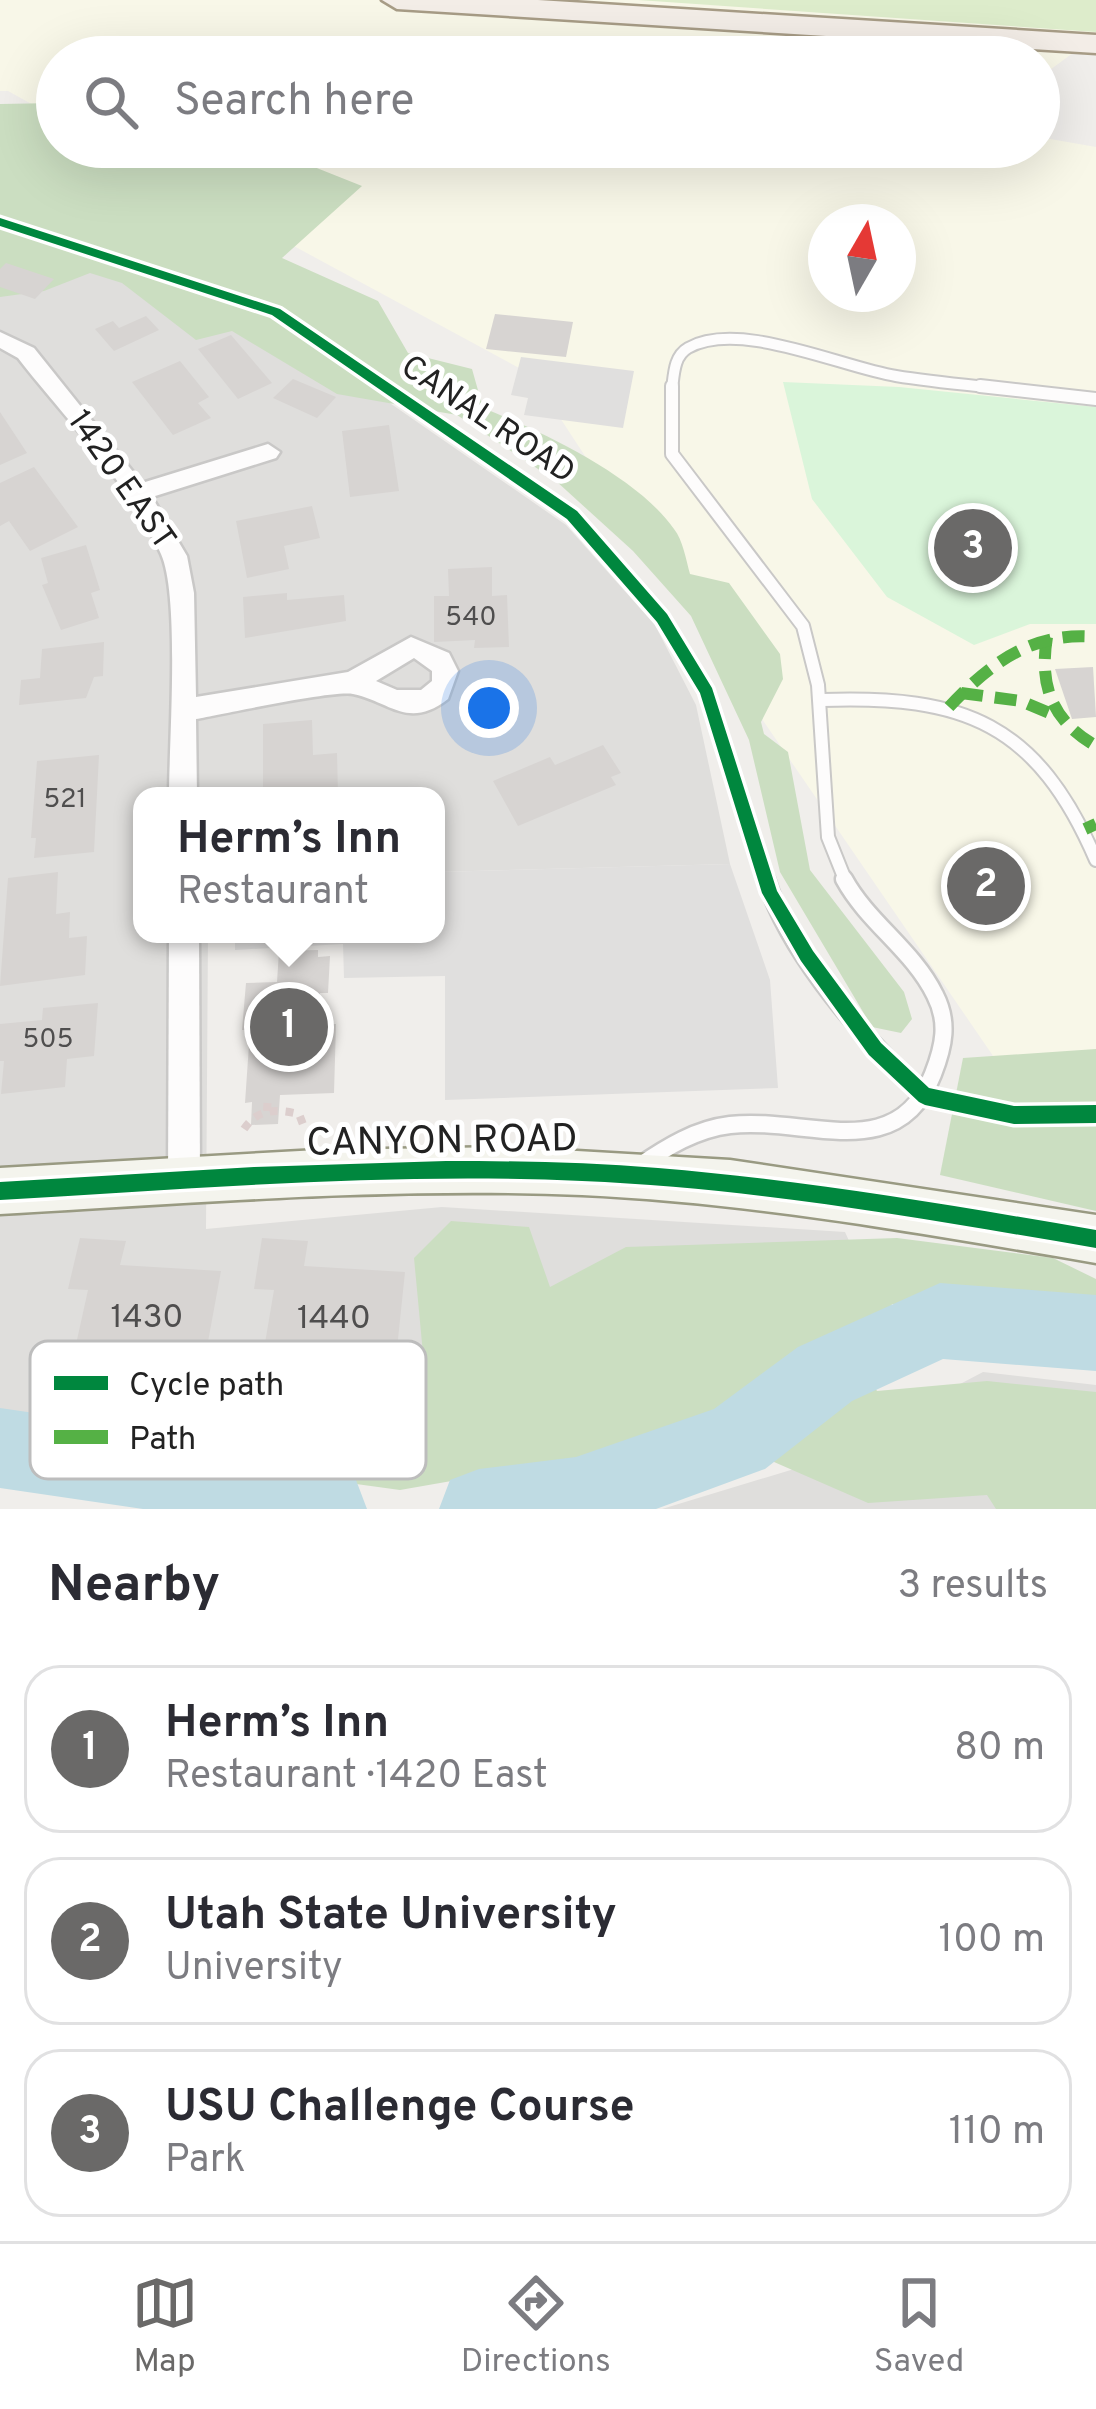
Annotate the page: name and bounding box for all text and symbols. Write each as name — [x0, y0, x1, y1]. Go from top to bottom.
search box — [36, 36, 1060, 168]
icon: search — [78, 69, 144, 135]
text: Search here — [174, 74, 414, 131]
north arrow — [808, 204, 916, 312]
street label: CANAL ROAD — [392, 347, 582, 495]
street label: 1420 EAST — [57, 403, 183, 559]
pin: 3 — [934, 503, 1012, 593]
house number: 540 — [445, 601, 497, 635]
your location — [459, 678, 519, 738]
house number: 521 — [43, 783, 87, 817]
popup — [133, 787, 445, 943]
text: Herm’s Inn — [177, 812, 401, 869]
pin: 2 — [947, 841, 1025, 931]
text: Restaurant — [177, 869, 369, 918]
pin: 1 — [250, 982, 328, 1072]
house number: 505 — [23, 1023, 73, 1057]
street label: CANYON ROAD — [306, 1116, 578, 1170]
house number: 1430 — [111, 1298, 183, 1340]
house number: 1440 — [297, 1299, 371, 1341]
legend — [30, 1341, 426, 1479]
text: Cycle path — [129, 1366, 284, 1408]
text: Path — [129, 1420, 196, 1462]
text: Nearby — [48, 1555, 220, 1620]
text: 3 results — [898, 1563, 1048, 1612]
text: Herm’s Inn — [165, 1696, 389, 1753]
text: 1 — [82, 1725, 98, 1774]
text: 80 m — [954, 1725, 1045, 1774]
text: Restaurant · 1420 East — [165, 1753, 548, 1802]
text: Utah State University — [165, 1888, 617, 1945]
text: 2 — [78, 1917, 102, 1966]
text: 100 m — [938, 1917, 1045, 1966]
text: University — [165, 1945, 343, 1994]
text: USU Challenge Course — [165, 2080, 634, 2137]
text: 3 — [78, 2109, 102, 2158]
text: 110 m — [949, 2109, 1045, 2158]
text: Park — [165, 2137, 246, 2186]
tab: Map — [132, 2270, 198, 2384]
tab: Directions — [461, 2270, 611, 2384]
tab: Saved — [874, 2270, 964, 2384]

